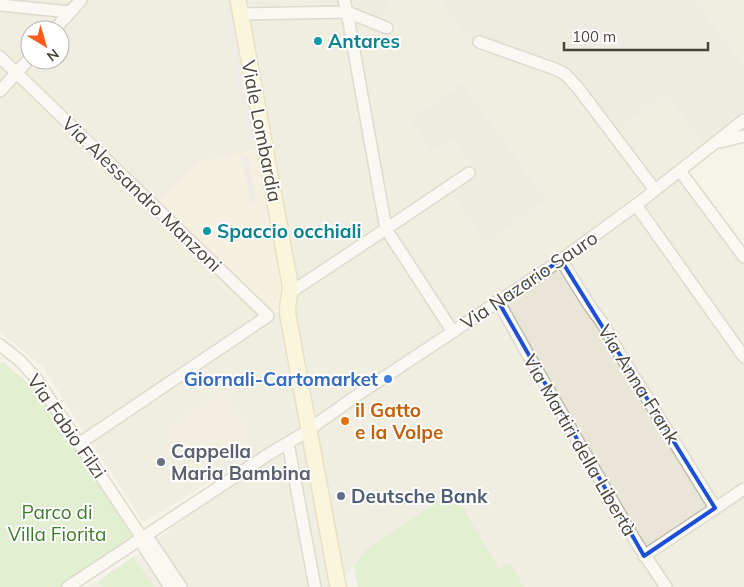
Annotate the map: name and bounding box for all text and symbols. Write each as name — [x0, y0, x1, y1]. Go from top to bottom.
north arrow — [20, 20, 70, 70]
scale bar — [564, 20, 708, 52]
text: 100 m — [572, 27, 616, 46]
place label: Antares — [328, 29, 400, 53]
marker: Antares — [312, 35, 324, 47]
text: N — [43, 45, 63, 66]
street label: Viale Lombardia — [237, 58, 287, 204]
street label: Via Alessandro Manzoni — [57, 111, 227, 277]
place label: Spaccio occhiali — [217, 219, 362, 243]
marker: Spaccio occhiali — [201, 225, 213, 237]
street label: Via Nazario Sauro — [456, 225, 602, 335]
street label: Via Anna Frank — [593, 320, 685, 448]
street label: Via Martiri della Libertà — [518, 350, 642, 540]
place label: Giornali-Cartomarket — [184, 367, 378, 391]
street label: Via Fabio Filzi — [22, 369, 112, 483]
marker: Giornali-Cartomarket — [382, 373, 394, 385]
place label: il Gatto e la Volpe — [355, 398, 443, 444]
marker: il Gatto e la Volpe — [339, 415, 351, 427]
place label: Cappella Maria Bambina — [171, 439, 311, 485]
marker: Cappella Maria Bambina — [155, 456, 167, 468]
place label: Deutsche Bank — [351, 484, 488, 508]
marker: Deutsche Bank — [335, 490, 347, 502]
park label: Parco di Villa Fiorita — [8, 500, 106, 546]

